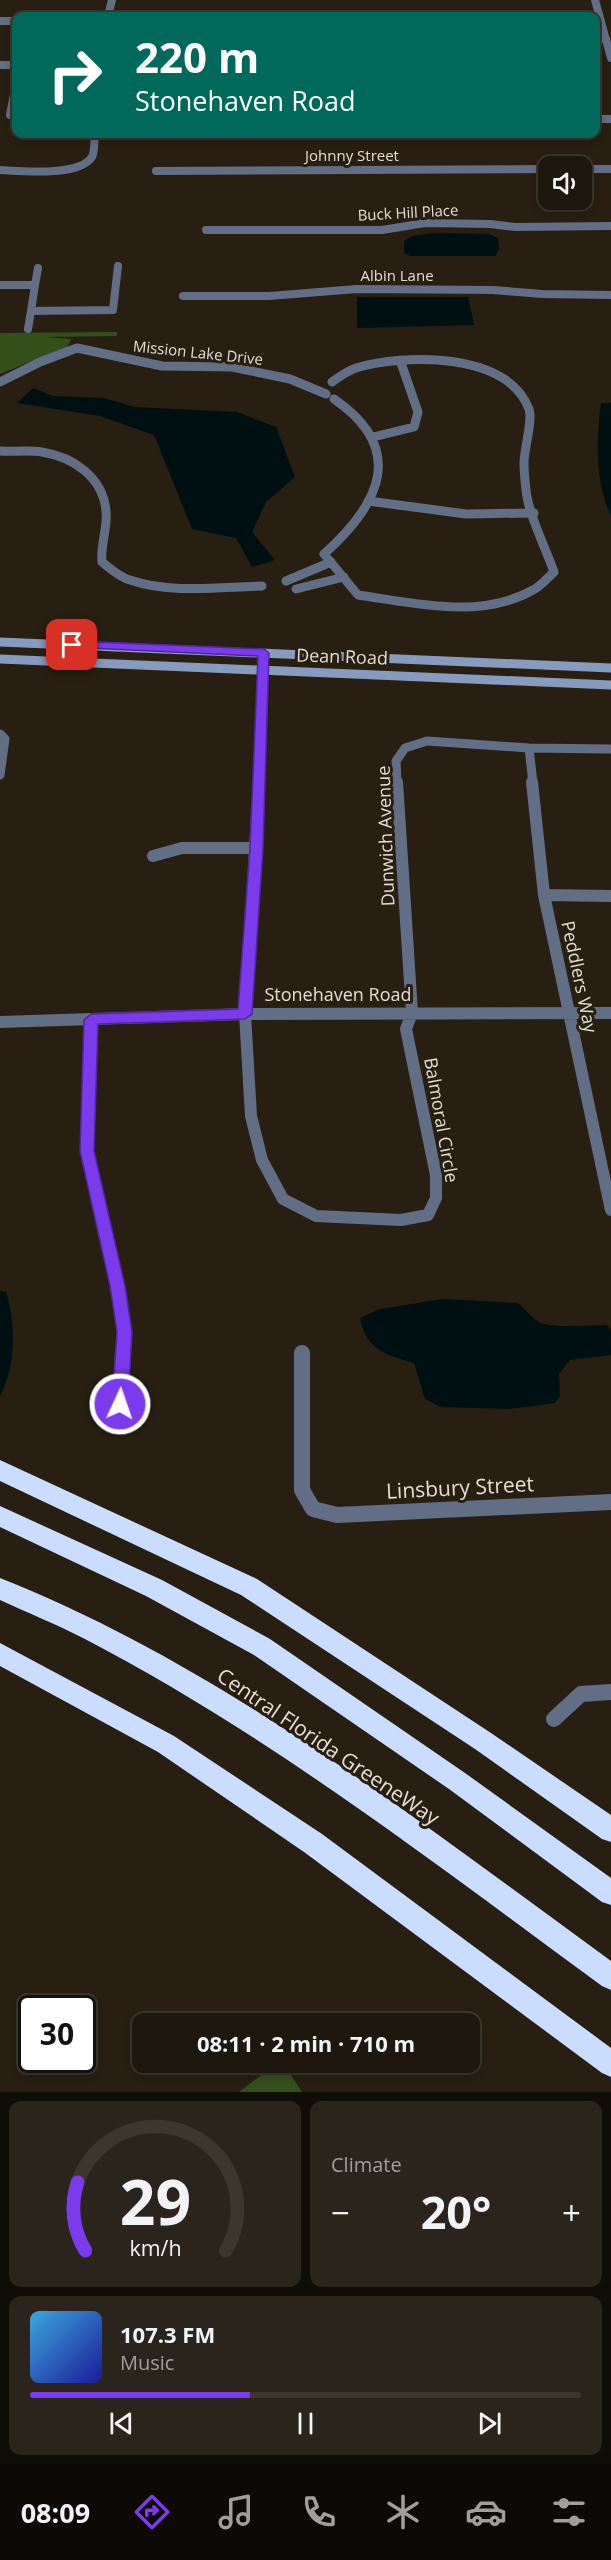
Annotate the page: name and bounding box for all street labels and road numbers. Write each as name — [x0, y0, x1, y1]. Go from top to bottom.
street label: Johnny Street — [303, 145, 399, 165]
street label: Buck Hill Place — [357, 199, 459, 225]
street label: Albin Lane — [360, 265, 434, 285]
street label: Mission Lake Drive — [132, 335, 264, 369]
street label: Dean Road — [296, 642, 388, 670]
street label: Dunwich Avenue — [371, 765, 399, 907]
street label: Peddlers Way — [556, 919, 604, 1036]
street label: Stonehaven Road — [264, 982, 412, 1006]
street label: Balmoral Circle — [419, 1055, 465, 1184]
street label: Linsbury Street — [385, 1469, 535, 1505]
street label: Central Florida GreeneWay — [212, 1661, 446, 1831]

